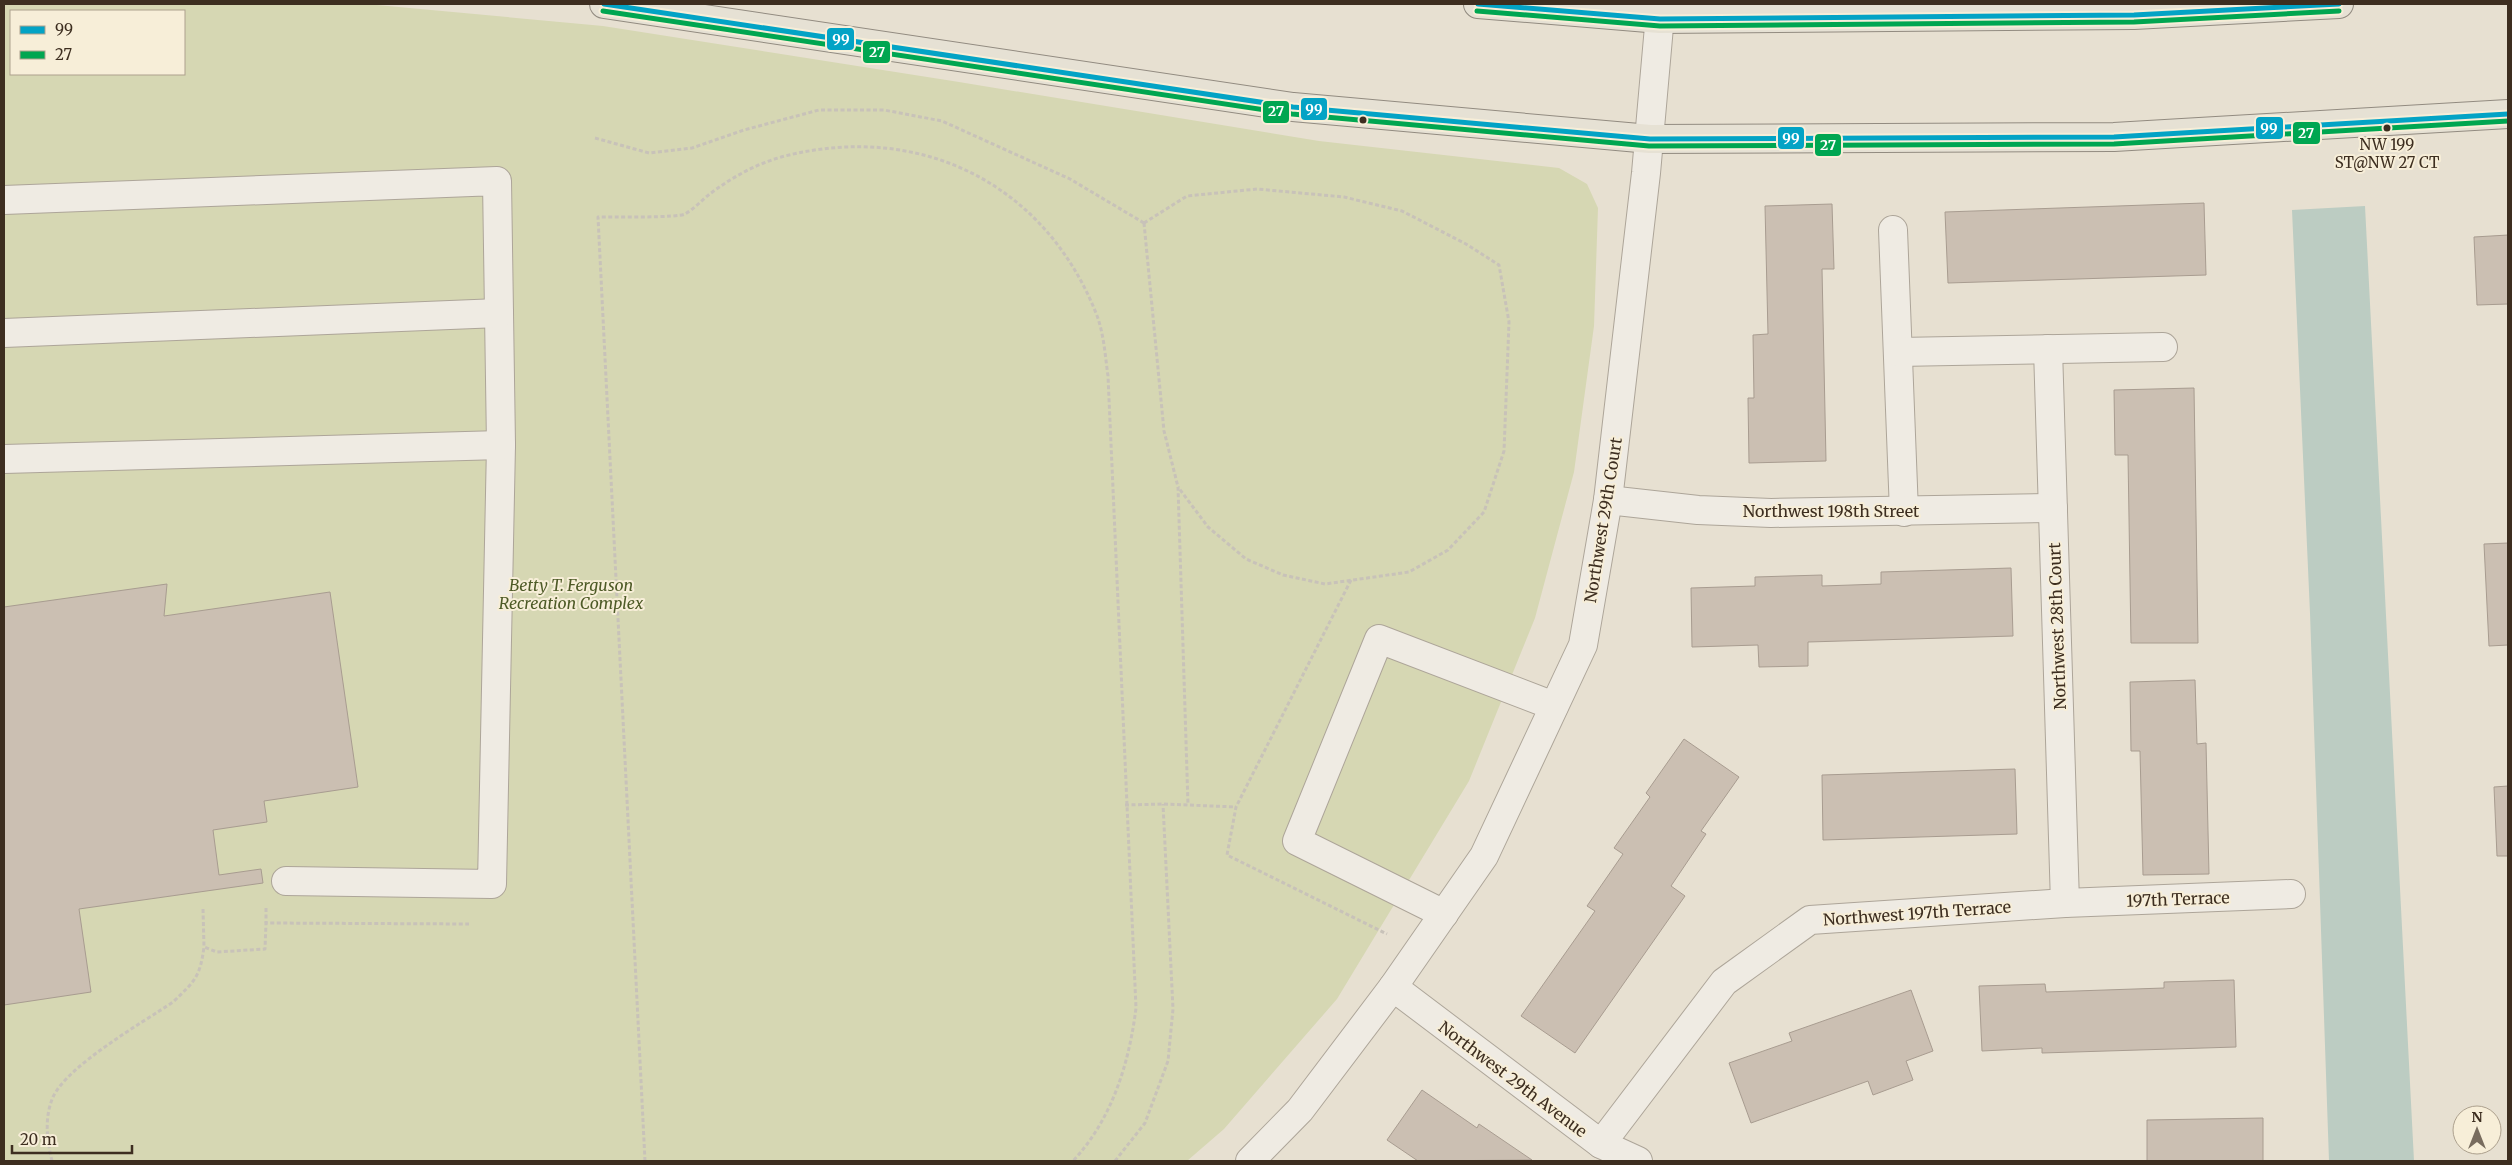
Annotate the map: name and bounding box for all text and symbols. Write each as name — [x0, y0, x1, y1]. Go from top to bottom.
legend — [10, 10, 185, 75]
text: 99 — [55, 20, 73, 39]
line badge: 99 — [826, 27, 855, 51]
text: 99 — [832, 30, 850, 48]
line badge: 27 — [862, 40, 891, 64]
text: 27 — [869, 43, 885, 61]
text: 27 — [55, 45, 72, 64]
line badge: 99 — [1300, 97, 1328, 121]
line badge: 27 — [1262, 100, 1290, 124]
text: 99 — [1305, 100, 1323, 118]
text: 27 — [1268, 102, 1284, 120]
unlabelled marker — [1358, 115, 1368, 125]
line badge: 99 — [2255, 116, 2284, 140]
text: 99 — [2260, 119, 2278, 137]
line badge: 27 — [2292, 121, 2321, 145]
marker: NW 199 ST@NW 27 CT — [2382, 123, 2392, 133]
text: 27 — [2298, 124, 2314, 142]
line badge: 99 — [1777, 126, 1805, 150]
text: 99 — [1782, 129, 1800, 147]
line badge: 27 — [1814, 133, 1842, 157]
place label: NW 199 ST@NW 27 CT — [2335, 135, 2440, 172]
text: 27 — [1820, 136, 1836, 154]
street label: Northwest 29th Court — [1580, 435, 1626, 604]
street label: Northwest 198th Street — [1743, 501, 1920, 521]
street label: Northwest 28th Court — [2044, 541, 2070, 710]
park label: Betty T. Ferguson Recreation Complex — [499, 575, 644, 613]
street label: 197th Terrace — [2126, 887, 2230, 911]
street label: Northwest 197th Terrace — [1822, 896, 2012, 930]
street label: Northwest 29th Avenue — [1435, 1017, 1591, 1141]
north arrow — [2452, 1105, 2502, 1155]
text: N — [2471, 1108, 2483, 1126]
scale bar — [12, 1122, 132, 1154]
text: 20 m — [20, 1130, 57, 1149]

